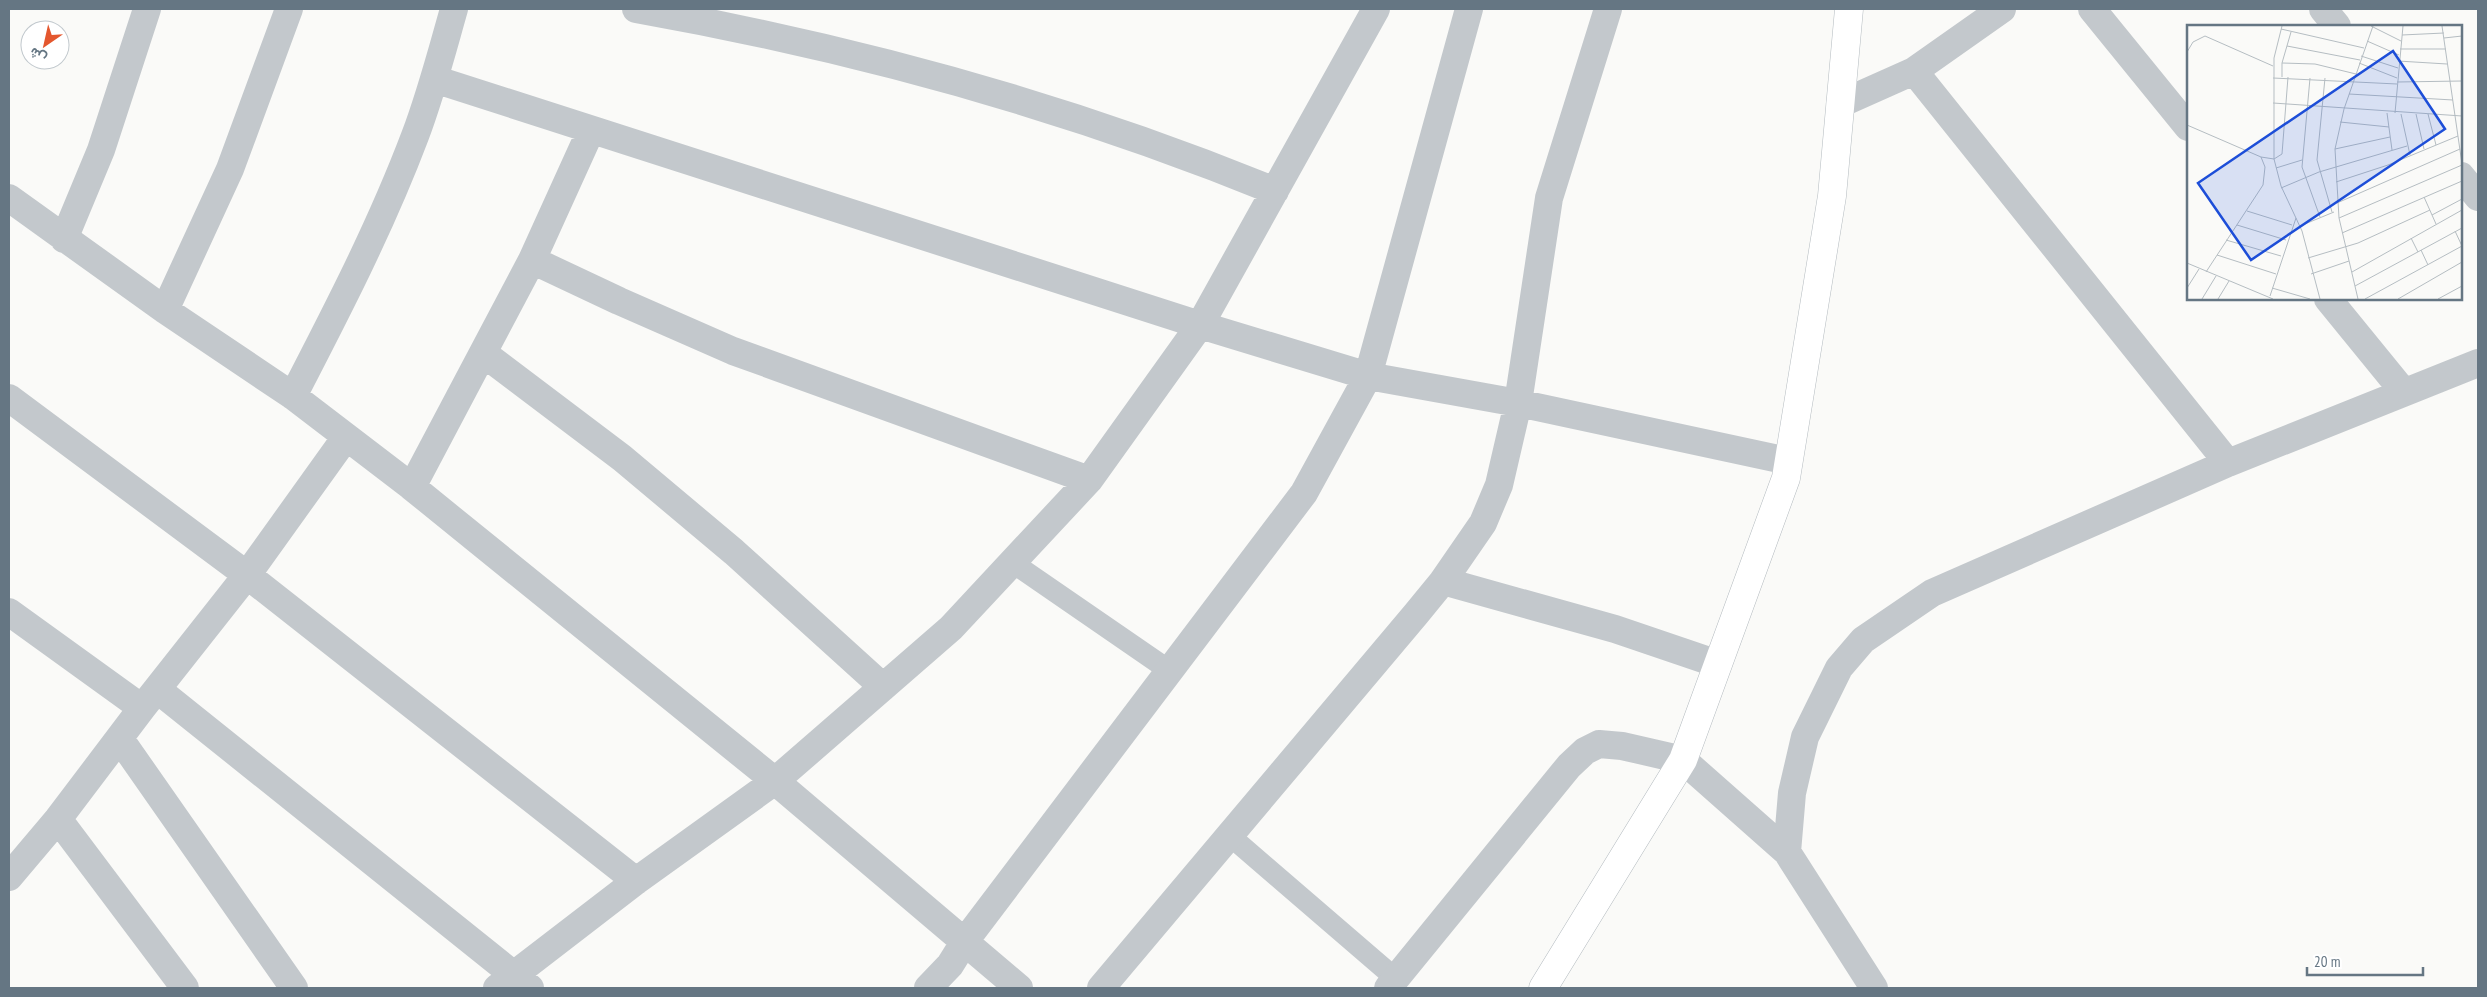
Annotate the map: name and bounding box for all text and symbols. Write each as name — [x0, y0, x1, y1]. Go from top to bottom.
north arrow — [20, 20, 70, 70]
inset map — [2187, 25, 2462, 300]
text: ش — [26, 44, 50, 68]
scale bar — [2307, 944, 2423, 976]
text: 20 m — [2314, 952, 2340, 971]

